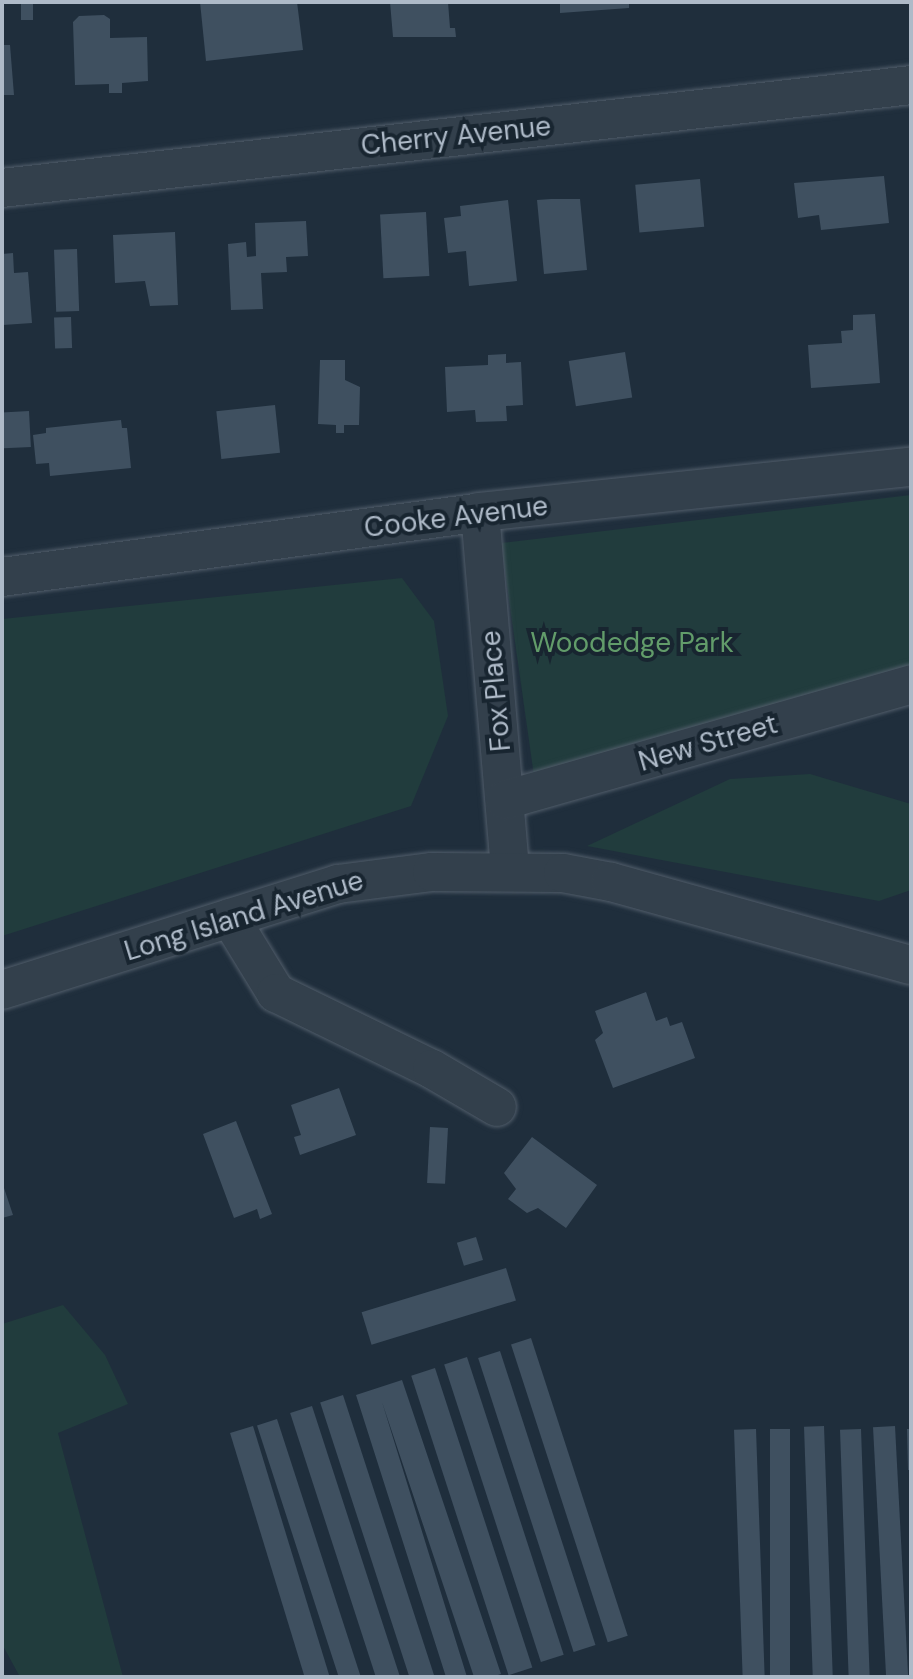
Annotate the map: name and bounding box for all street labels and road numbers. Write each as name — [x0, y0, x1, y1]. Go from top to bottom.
street label: Cherry Avenue — [359, 109, 553, 163]
street label: Cooke Avenue — [362, 489, 550, 545]
street label: Fox Place — [474, 629, 518, 753]
street label: New Street — [635, 707, 781, 779]
street label: Long Island Avenue — [120, 864, 368, 968]

